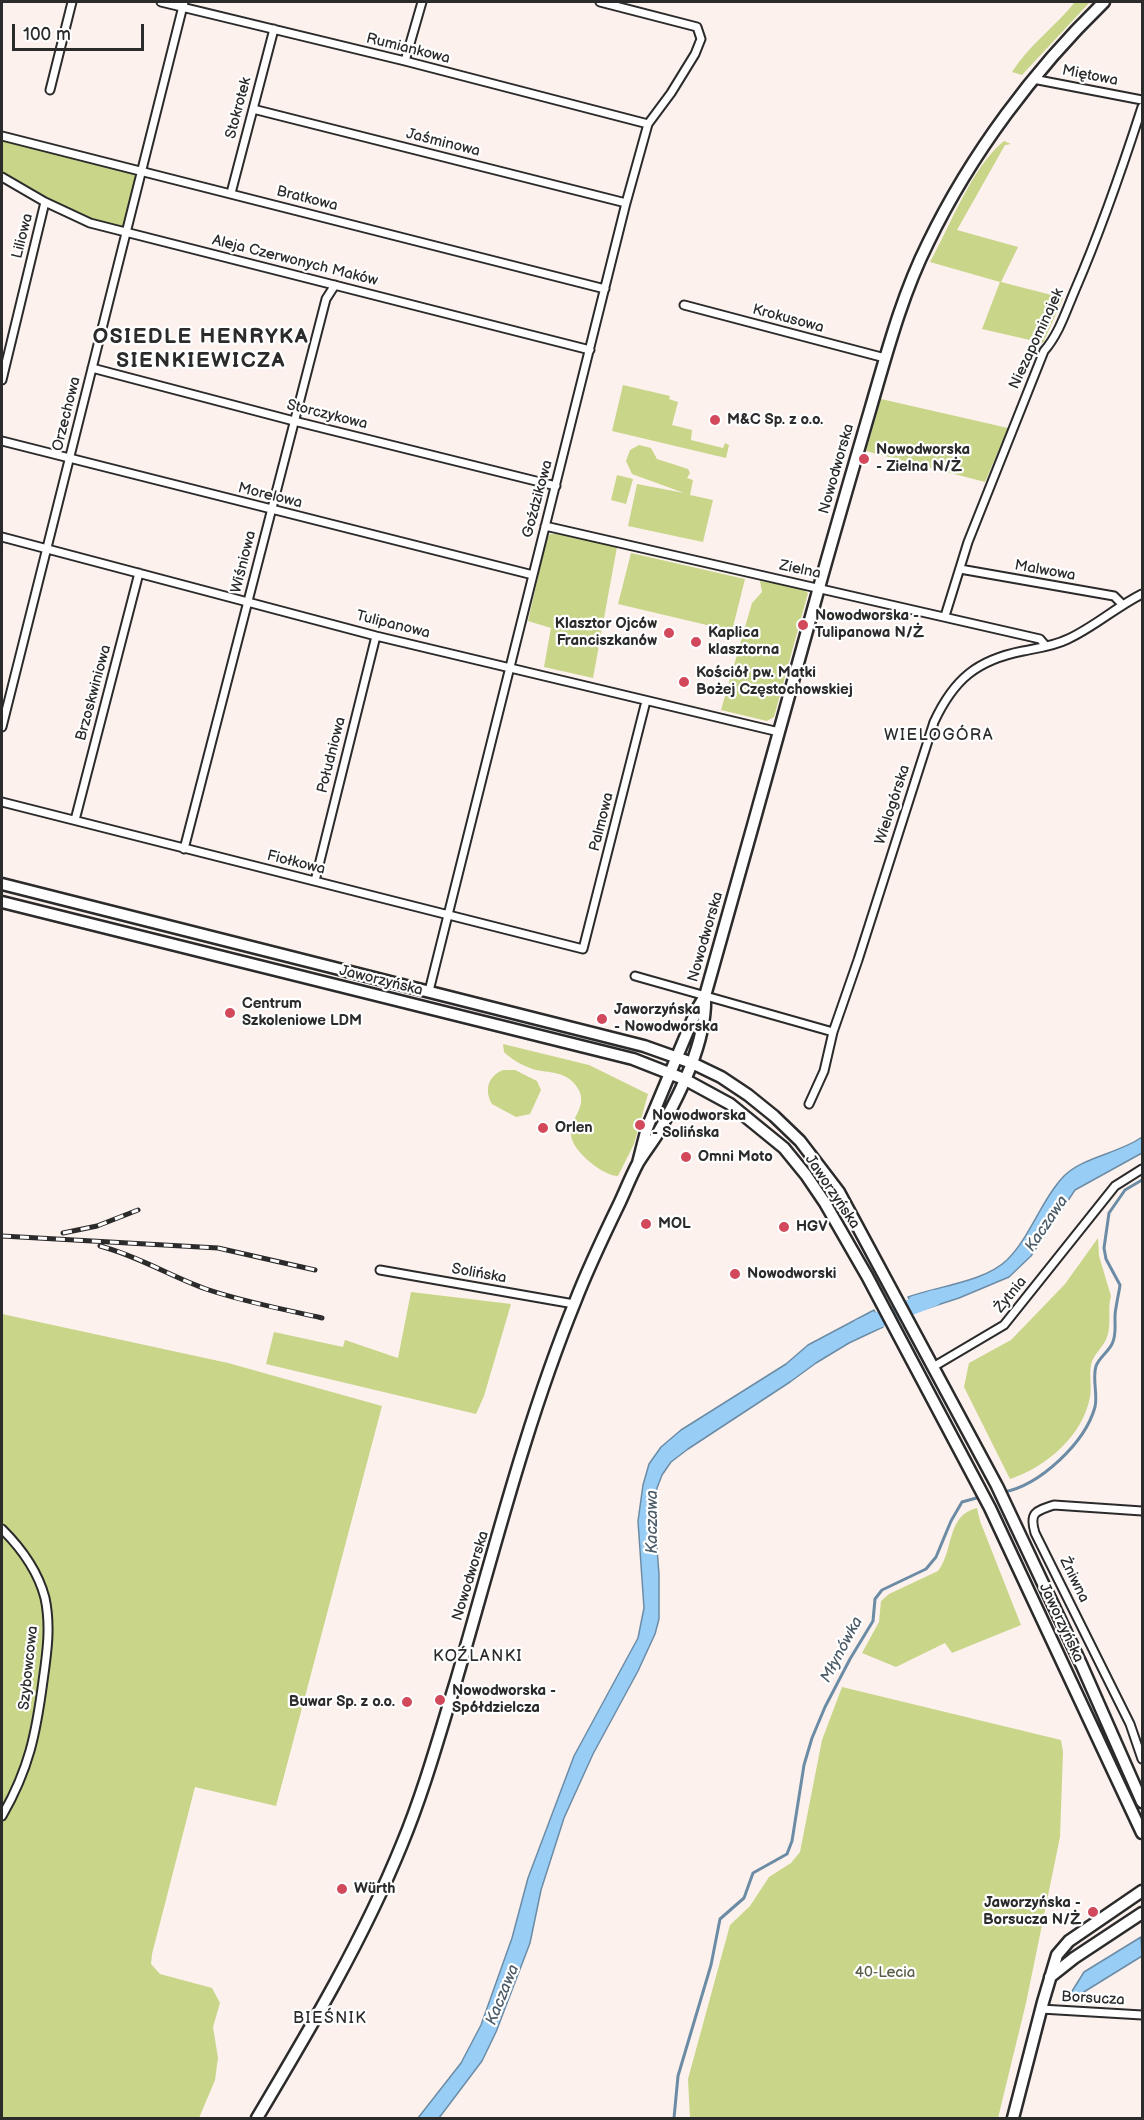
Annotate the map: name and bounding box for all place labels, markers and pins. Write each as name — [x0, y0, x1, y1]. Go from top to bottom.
place label: M&C Sp. z o.o. — [727, 411, 823, 429]
marker: M&C Sp. z o.o. — [708, 413, 722, 427]
place label: Nowodworska - Zielna N/Ż — [876, 441, 970, 476]
marker: Nowodworska - Zielna N/Ż — [857, 452, 871, 466]
place label: Nowodworska - Tulipanowa N/Ż — [815, 607, 924, 642]
place label: Klasztor Ojców Franciszkanów — [555, 615, 657, 650]
marker: Nowodworska - Tulipanowa N/Ż — [796, 618, 810, 632]
place label: Kaplica klasztorna — [708, 624, 779, 659]
marker: Klasztor Ojców Franciszkanów — [662, 626, 676, 640]
marker: Kaplica klasztorna — [689, 635, 703, 649]
place label: Kościół pw. Matki Bożej Częstochowskiej — [696, 664, 853, 699]
marker: Kościół pw. Matki Bożej Częstochowskiej — [677, 675, 691, 689]
place label: Centrum Szkoleniowe LDM — [242, 995, 362, 1030]
place label: Jaworzyńska - Nowodworska — [614, 1001, 718, 1036]
marker: Centrum Szkoleniowe LDM — [223, 1006, 237, 1020]
marker: Jaworzyńska - Nowodworska — [595, 1012, 609, 1026]
place label: Nowodworska - Solińska — [652, 1107, 746, 1142]
marker: Nowodworska - Solińska — [633, 1118, 647, 1132]
place label: Orlen — [555, 1119, 593, 1137]
marker: Orlen — [536, 1121, 550, 1135]
place label: Omni Moto — [698, 1148, 773, 1166]
marker: Omni Moto — [679, 1150, 693, 1164]
place label: MOL — [658, 1215, 691, 1233]
marker: MOL — [639, 1217, 653, 1231]
place label: HGV — [796, 1218, 827, 1236]
marker: HGV — [777, 1220, 791, 1234]
place label: Nowodworski — [747, 1265, 836, 1283]
marker: Nowodworski — [728, 1267, 742, 1281]
place label: Nowodworska - Spółdzielcza — [452, 1682, 556, 1717]
place label: Buwar Sp. z o.o. — [289, 1693, 395, 1711]
marker: Nowodworska - Spółdzielcza — [433, 1693, 447, 1707]
marker: Buwar Sp. z o.o. — [400, 1695, 414, 1709]
place label: Würth — [354, 1880, 396, 1898]
marker: Würth — [335, 1882, 349, 1896]
place label: Jaworzyńska - Borsucza N/Ż — [983, 1894, 1081, 1929]
marker: Jaworzyńska - Borsucza N/Ż — [1086, 1905, 1100, 1919]

